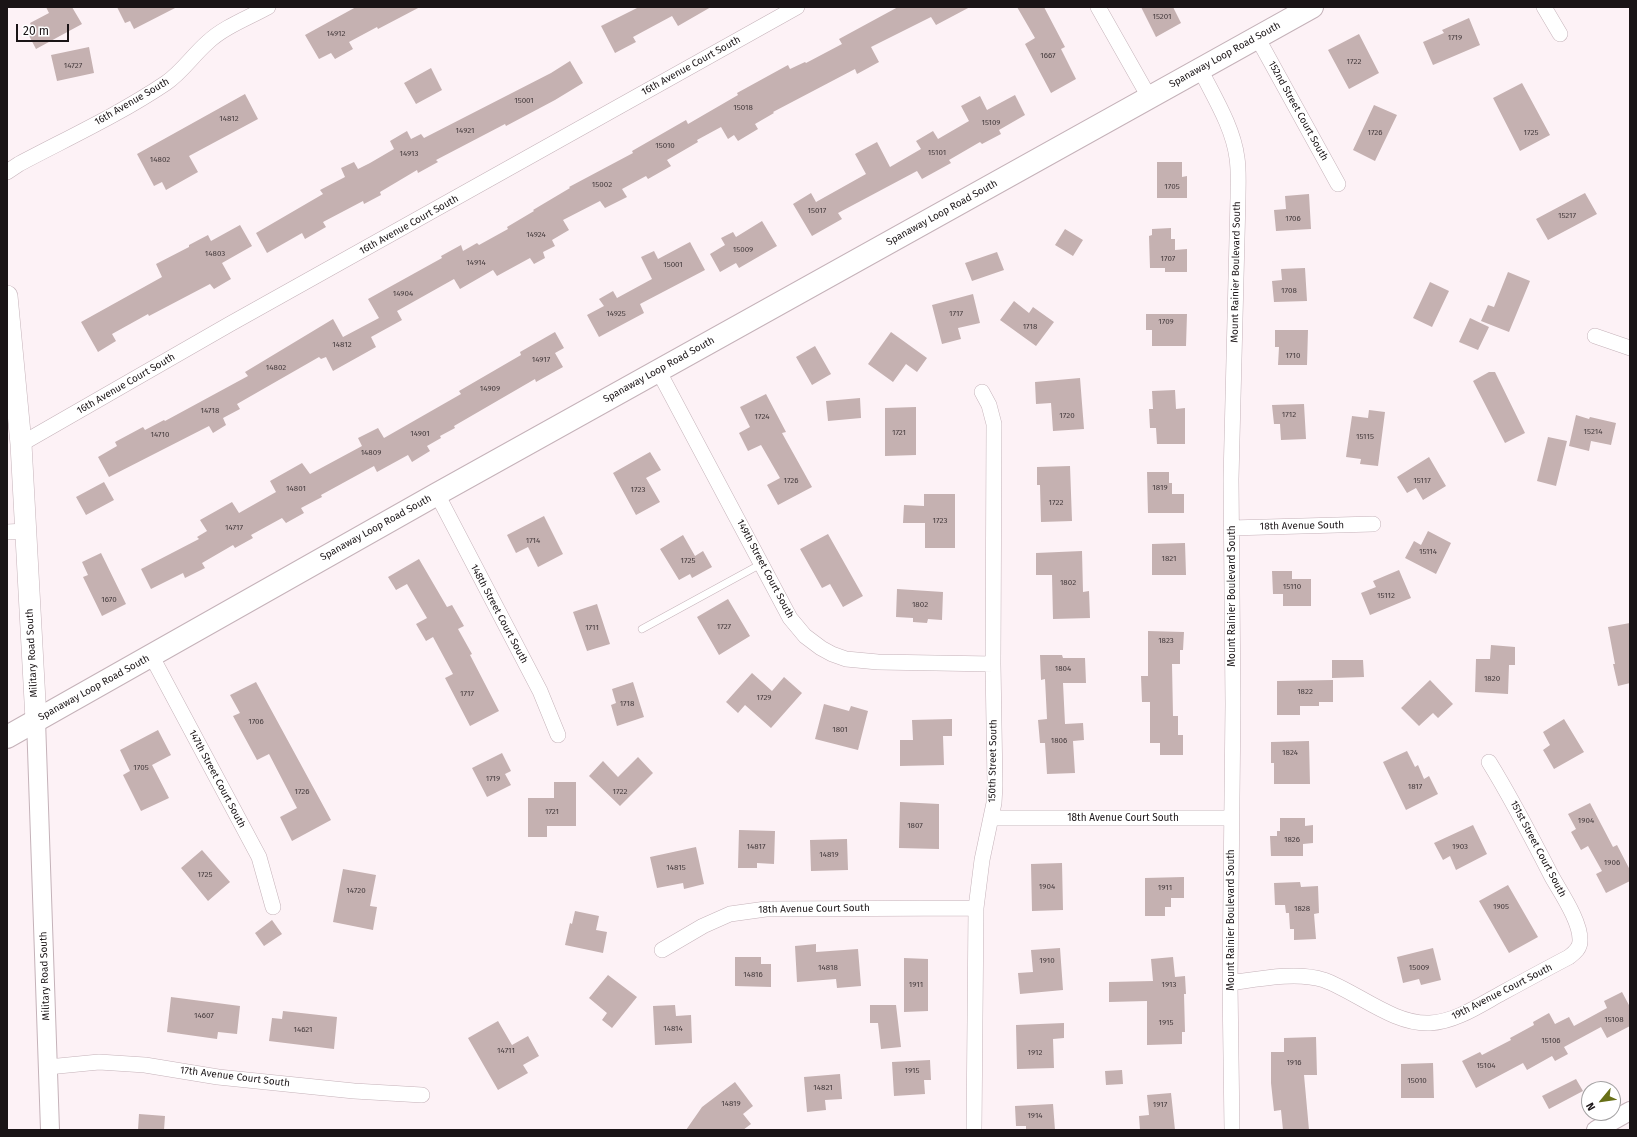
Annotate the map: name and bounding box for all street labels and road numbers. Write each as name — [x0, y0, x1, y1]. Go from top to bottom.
street label: Spanaway Loop Road South — [1167, 19, 1283, 91]
street label: 16th Avenue Court South — [639, 34, 743, 98]
street label: 152nd Street Court South — [1266, 59, 1330, 163]
street label: 16th Avenue South — [93, 76, 171, 128]
street label: Spanaway Loop Road South — [884, 177, 1000, 249]
street label: 16th Avenue Court South — [357, 193, 461, 257]
street label: Mount Rainier Boulevard South — [1229, 201, 1243, 343]
street label: Spanaway Loop Road South — [601, 334, 717, 406]
street label: 16th Avenue Court South — [75, 351, 177, 417]
street label: Spanaway Loop Road South — [318, 492, 434, 564]
street label: 149th Street Court South — [734, 517, 796, 621]
street label: 18th Avenue South — [1260, 519, 1344, 533]
street label: Mount Rainier Boulevard South — [1226, 525, 1238, 667]
street label: 148th Street Court South — [468, 562, 530, 666]
street label: Military Road South — [24, 608, 40, 698]
street label: Spanaway Loop Road South — [36, 652, 152, 724]
street label: 150th Street South — [986, 719, 1000, 803]
street label: 147th Street Court South — [186, 728, 248, 830]
street label: 151st Street Court South — [1507, 799, 1569, 899]
street label: 18th Avenue Court South — [1067, 812, 1179, 824]
street label: Mount Rainier Boulevard South — [1225, 849, 1237, 991]
street label: 18th Avenue Court South — [758, 902, 870, 916]
street label: Military Road South — [37, 931, 53, 1021]
street label: 19th Avenue Court South — [1450, 961, 1554, 1023]
street label: 17th Avenue Court South — [179, 1064, 291, 1090]

